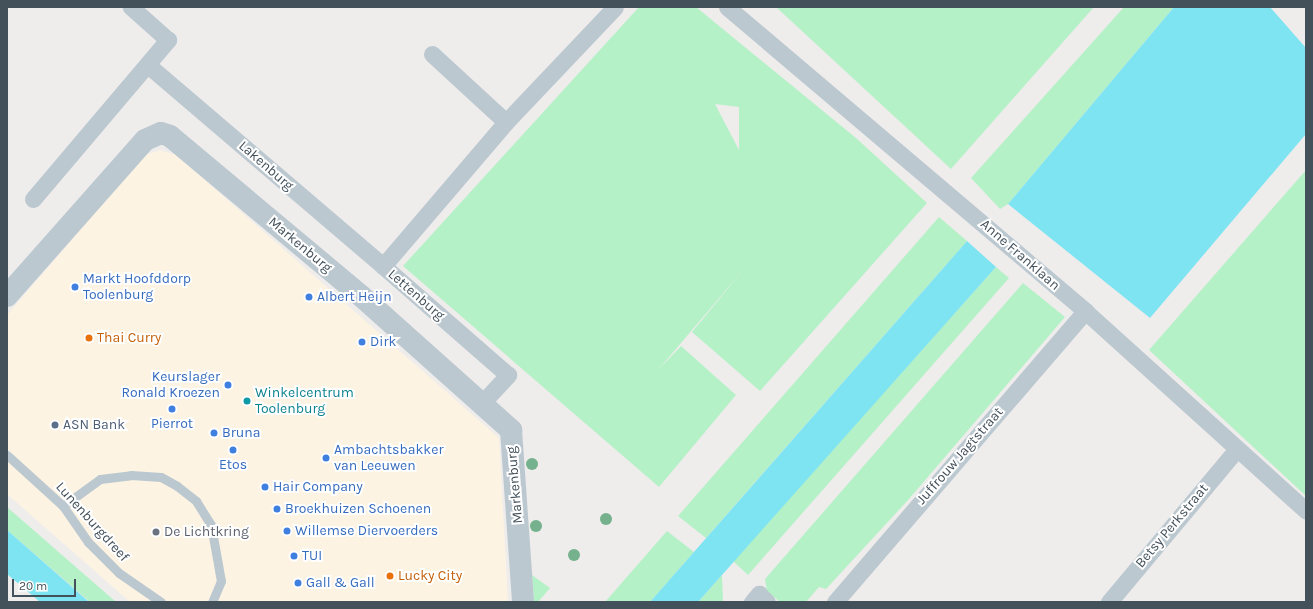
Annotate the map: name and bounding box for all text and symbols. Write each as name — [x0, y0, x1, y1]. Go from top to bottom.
street label: Lakenburg — [235, 138, 297, 194]
street label: Markenburg — [265, 214, 335, 276]
street label: Anne Franklaan — [977, 216, 1063, 294]
street label: Lettenburg — [384, 266, 448, 324]
place label: Markt Hoofddorp Toolenburg — [83, 271, 191, 304]
marker: Markt Hoofddorp Toolenburg — [70, 282, 80, 292]
place label: Albert Heijn — [317, 289, 392, 305]
marker: Albert Heijn — [304, 292, 314, 302]
place label: Thai Curry — [97, 330, 161, 346]
marker: Thai Curry — [84, 333, 94, 343]
place label: Dirk — [370, 334, 396, 350]
marker: Dirk — [357, 337, 367, 347]
place label: Keurslager Ronald Kroezen — [121, 369, 220, 402]
marker: Keurslager Ronald Kroezen — [223, 380, 233, 390]
place label: Winkelcentrum Toolenburg — [255, 385, 354, 418]
marker: Winkelcentrum Toolenburg — [242, 396, 252, 406]
marker: Pierrot — [167, 404, 177, 414]
street label: Juffrouw Jagtstraat — [913, 404, 1007, 508]
place label: Pierrot — [151, 416, 193, 432]
place label: ASN Bank — [63, 417, 125, 433]
marker: ASN Bank — [50, 420, 60, 430]
place label: Bruna — [222, 425, 260, 441]
marker: Bruna — [209, 428, 219, 438]
place label: Ambachtsbakker van Leeuwen — [334, 442, 443, 474]
marker: Etos — [228, 445, 238, 455]
street label: Markenburg — [503, 446, 527, 524]
marker: Ambachtsbakker van Leeuwen — [321, 453, 331, 463]
place label: Etos — [219, 457, 247, 473]
street label: Lunenburgdreef — [52, 479, 132, 565]
place label: Hair Company — [273, 479, 363, 495]
street label: Betsy Perkstraat — [1132, 481, 1212, 571]
marker: Hair Company — [260, 482, 270, 492]
place label: Broekhuizen Schoenen — [285, 501, 431, 517]
marker: Broekhuizen Schoenen — [272, 504, 282, 514]
place label: Willemse Diervoerders — [295, 523, 438, 539]
place label: De Lichtkring — [164, 524, 249, 540]
marker: Willemse Diervoerders — [282, 526, 292, 536]
marker: De Lichtkring — [151, 527, 161, 537]
place label: TUI — [302, 548, 322, 564]
marker: TUI — [289, 551, 299, 561]
place label: Lucky City — [398, 568, 462, 584]
scale bar — [14, 571, 78, 597]
marker: Lucky City — [385, 571, 395, 581]
place label: Gall & Gall — [306, 575, 375, 591]
marker: Gall & Gall — [293, 578, 303, 588]
text: 20 m — [19, 579, 47, 593]

